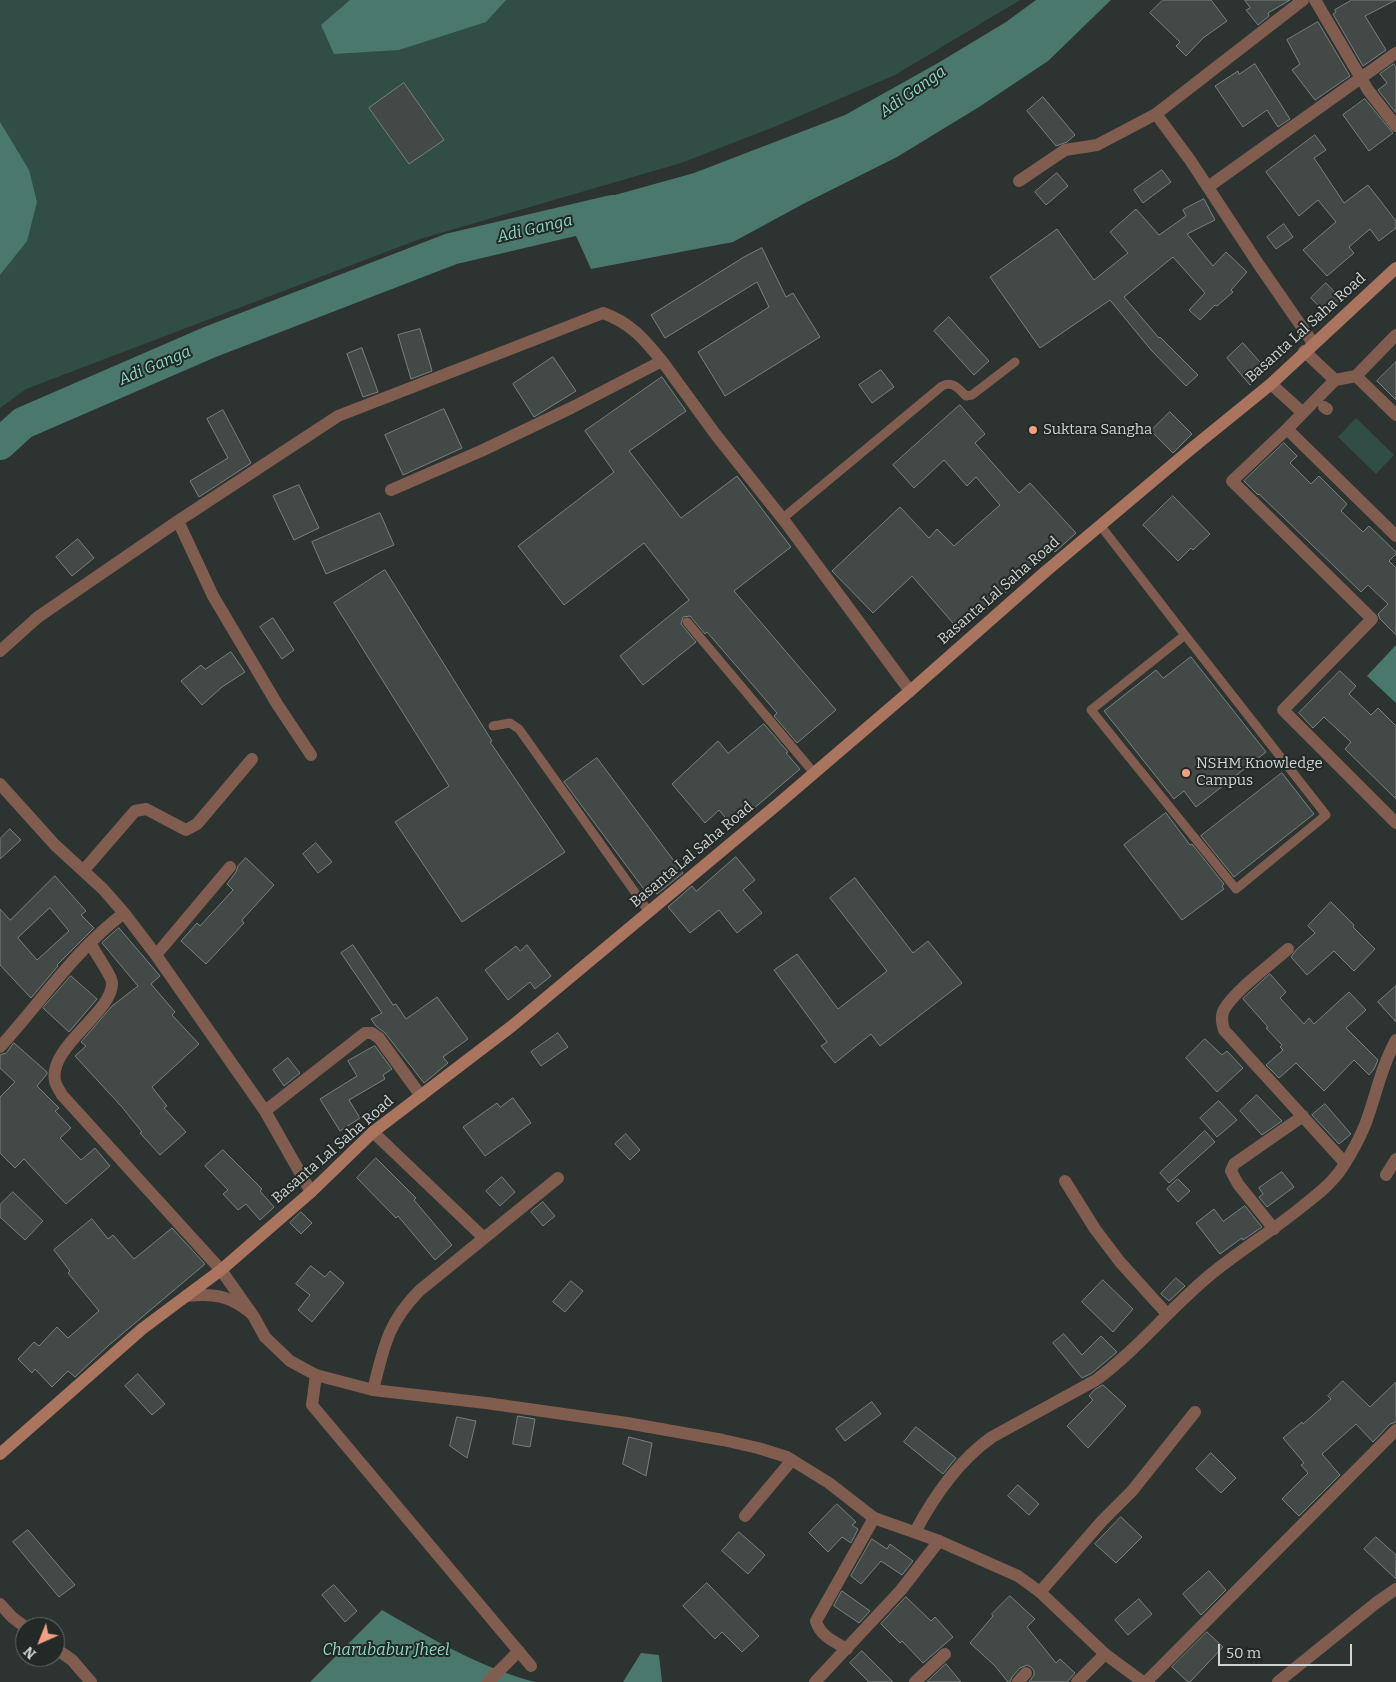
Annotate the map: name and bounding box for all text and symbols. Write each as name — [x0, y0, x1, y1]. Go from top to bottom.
water label: Adi Ganga — [876, 62, 950, 122]
water label: Adi Ganga — [496, 211, 574, 247]
street label: Basanta Lal Saha Road — [1242, 269, 1370, 387]
water label: Adi Ganga — [116, 342, 194, 390]
place label: Suktara Sangha — [1043, 421, 1152, 439]
marker: Suktara Sangha — [1027, 424, 1039, 436]
street label: Basanta Lal Saha Road — [935, 533, 1063, 649]
place label: NSHM Knowledge Campus — [1196, 755, 1323, 790]
marker: NSHM Knowledge Campus — [1180, 767, 1192, 779]
street label: Basanta Lal Saha Road — [627, 798, 757, 912]
street label: Basanta Lal Saha Road — [269, 1092, 397, 1208]
north arrow — [15, 1617, 65, 1667]
scale bar — [1221, 1634, 1355, 1666]
water label: Charubabur Jheel — [323, 1641, 449, 1661]
text: N — [20, 1643, 40, 1662]
text: 50 m — [1226, 1644, 1261, 1662]

